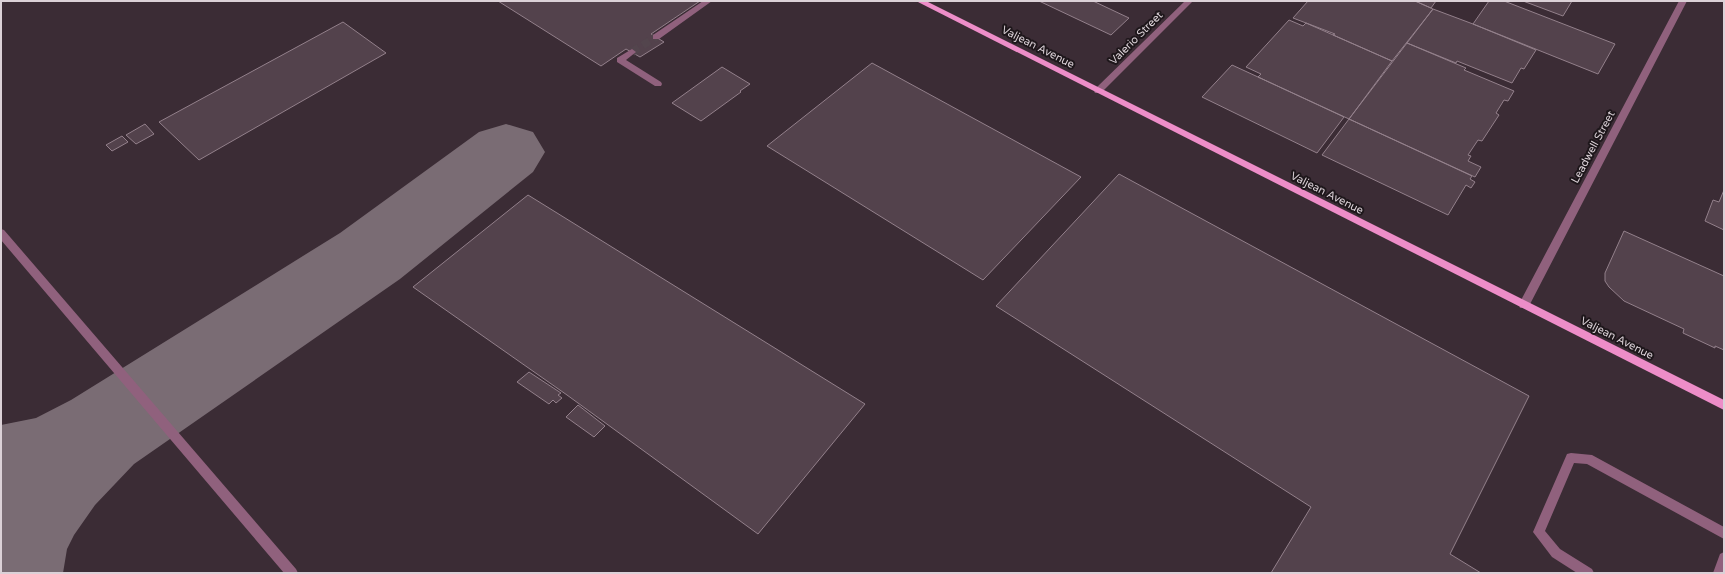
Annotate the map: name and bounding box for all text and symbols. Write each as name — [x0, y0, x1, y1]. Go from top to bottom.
street label: Valerio Street — [1107, 9, 1165, 67]
street label: Valjean Avenue — [999, 23, 1077, 71]
street label: Leadwell Street — [1568, 108, 1618, 186]
street label: Valjean Avenue — [1288, 169, 1366, 217]
street label: Valjean Avenue — [1578, 314, 1656, 362]

